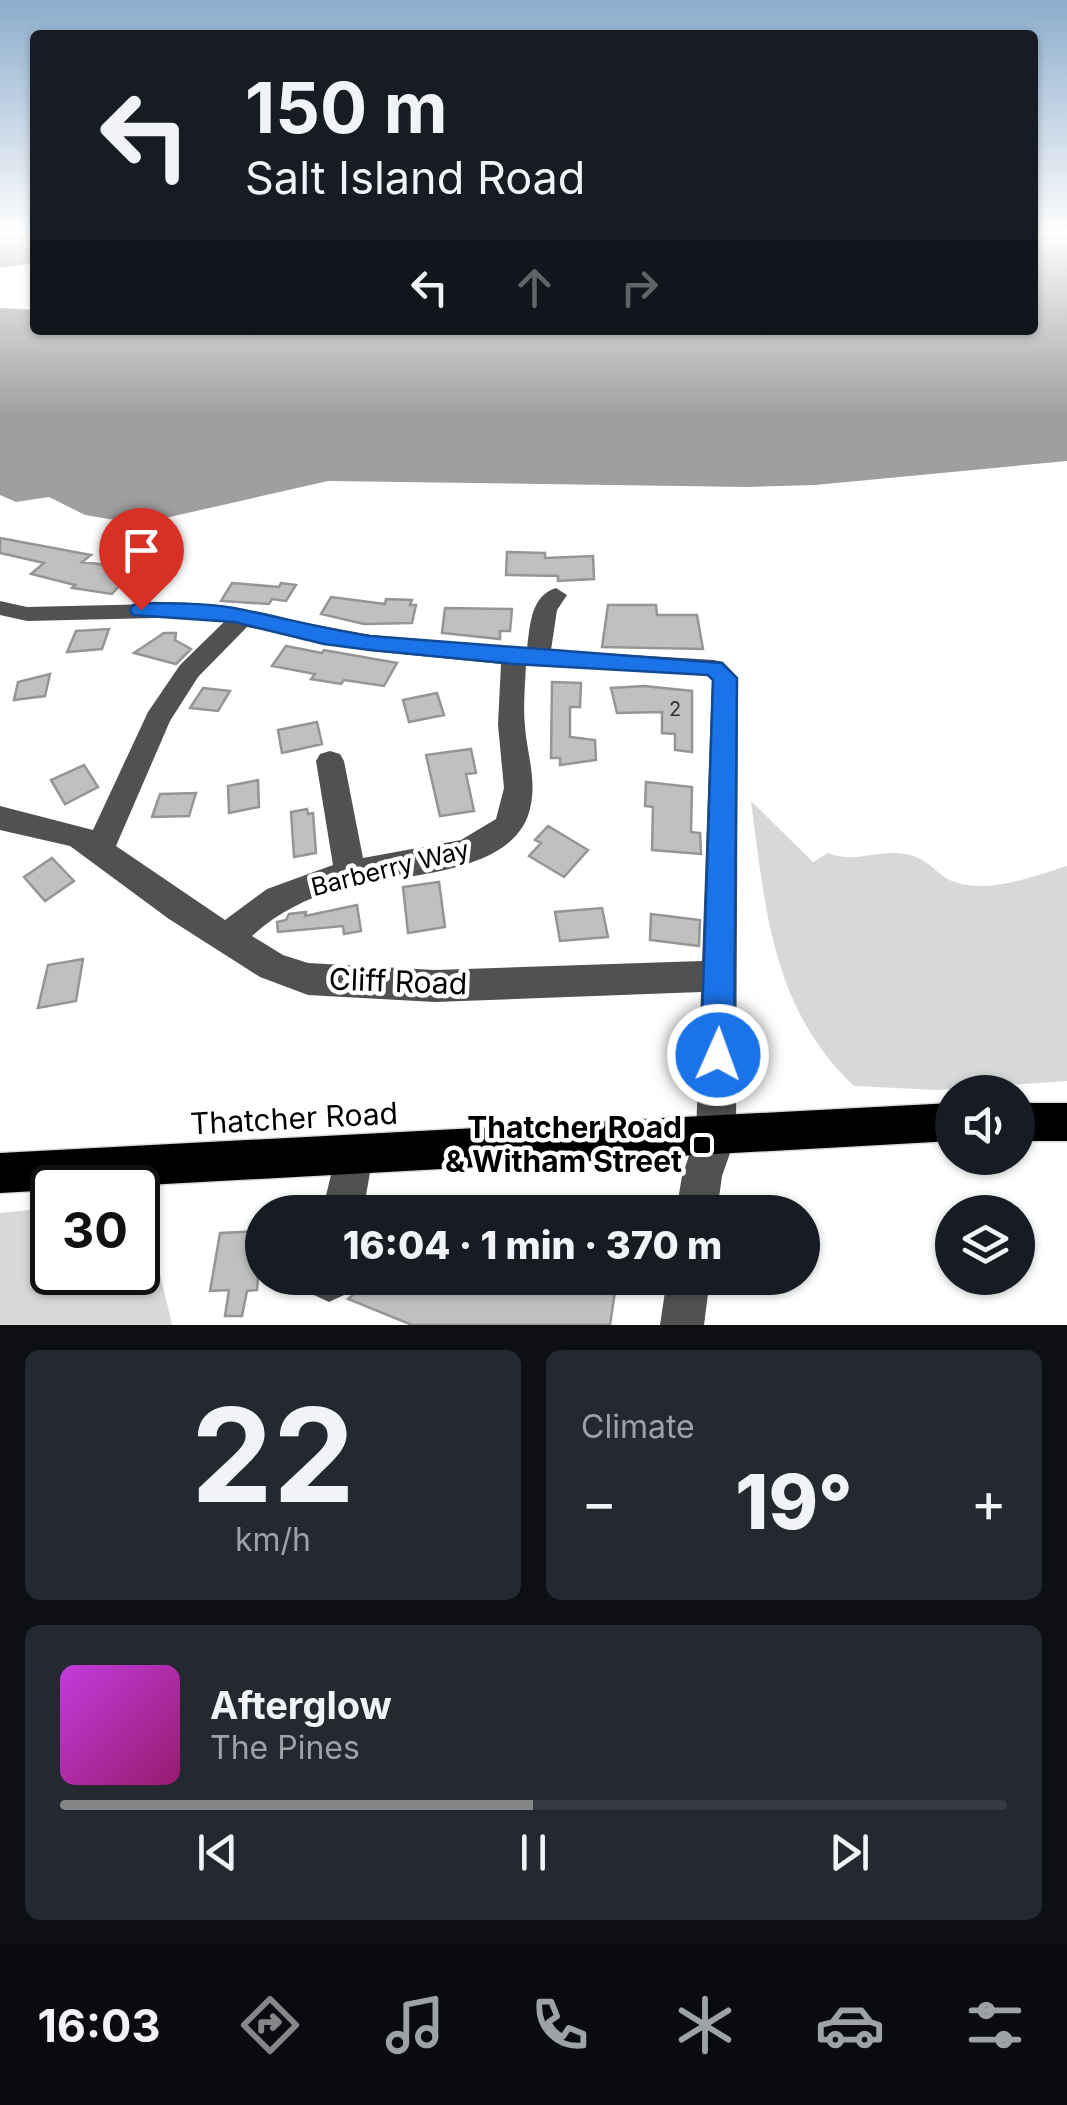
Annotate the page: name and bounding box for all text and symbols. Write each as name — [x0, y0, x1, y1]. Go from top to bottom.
text: 150 m — [245, 65, 448, 150]
icon: left — [80, 70, 210, 200]
text: Salt Island Road — [245, 150, 585, 205]
icon: left — [402, 260, 457, 315]
icon: ahead — [507, 260, 562, 315]
icon: right — [612, 260, 667, 315]
pin — [99, 508, 184, 611]
icon: arrive — [114, 523, 169, 578]
house number: 2 — [669, 697, 681, 721]
street label: Barberry Way — [308, 834, 472, 902]
street label: Cliff Road — [328, 961, 468, 1001]
position arrow — [666, 1003, 770, 1107]
map controls — [935, 1075, 1035, 1295]
button: sound — [935, 1075, 1035, 1175]
street label: Thatcher Road — [189, 1095, 399, 1141]
place label: Thatcher Road & Witham Street — [445, 1109, 682, 1179]
marker: Thatcher Road & Witham Street — [691, 1134, 713, 1156]
speed limit sign: 30 — [30, 1165, 160, 1295]
button: layers — [935, 1195, 1035, 1295]
text: 16:04 · 1 min · 370 m — [343, 1222, 722, 1268]
text: 22 — [191, 1376, 355, 1533]
text: Climate — [581, 1407, 695, 1446]
text: 19° — [735, 1456, 853, 1547]
text: − — [581, 1469, 617, 1535]
text: + — [971, 1469, 1007, 1535]
text: km/h — [235, 1520, 311, 1559]
text: Afterglow — [210, 1682, 392, 1728]
text: The Pines — [210, 1728, 360, 1767]
icon: previous — [190, 1825, 245, 1880]
icon: pause — [506, 1825, 561, 1880]
icon: next — [822, 1825, 877, 1880]
icon: directions — [235, 1990, 305, 2060]
icon: music — [380, 1990, 450, 2060]
icon: phone — [525, 1990, 595, 2060]
icon: climate — [670, 1990, 740, 2060]
icon: car — [815, 1990, 885, 2060]
icon: filters — [960, 1990, 1030, 2060]
text: 16:03 — [37, 1998, 160, 2053]

